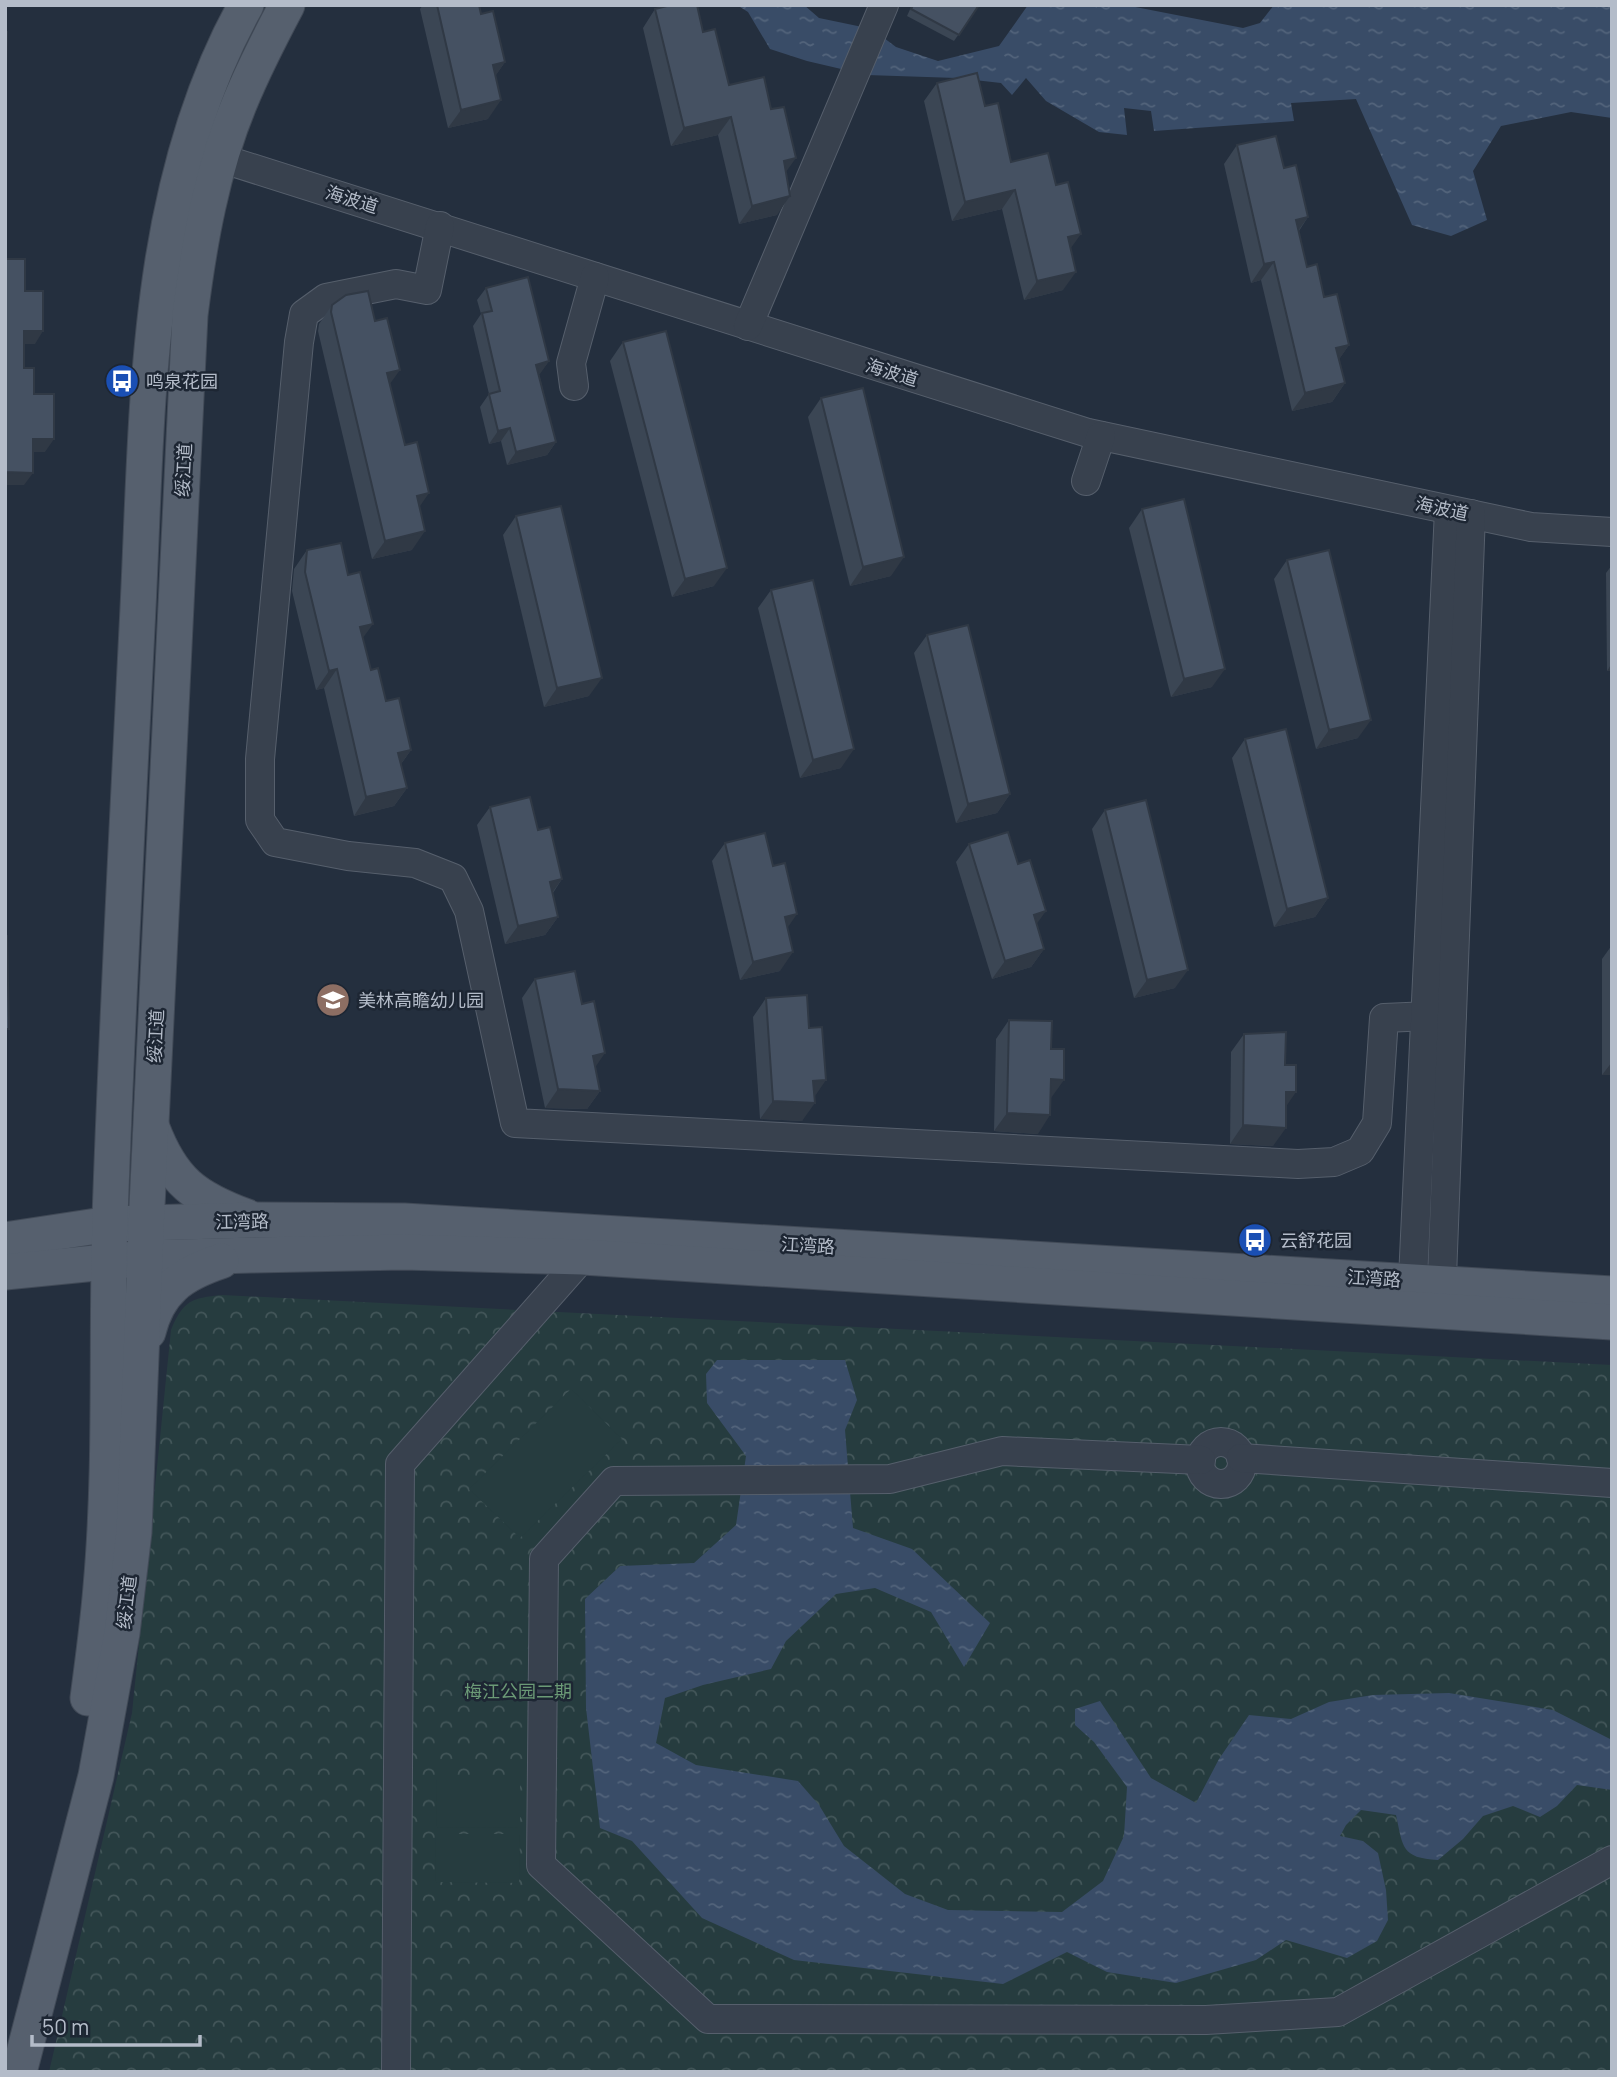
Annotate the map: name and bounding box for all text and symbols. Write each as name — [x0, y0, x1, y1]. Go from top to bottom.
street label: 海波道 — [323, 180, 381, 218]
street label: 海波道 — [863, 353, 921, 391]
bus stop icon: 鸣泉花园 — [103, 362, 141, 400]
place label: 鸣泉花园 — [146, 369, 218, 393]
street label: 绥江道 — [170, 442, 196, 498]
street label: 海波道 — [1413, 491, 1471, 525]
school or university icon: 美林高瞻幼儿园 — [314, 981, 352, 1019]
place label: 美林高瞻幼儿园 — [358, 988, 484, 1012]
street label: 绥江道 — [142, 1008, 168, 1064]
street label: 江湾路 — [215, 1209, 269, 1233]
bus stop icon: 云舒花园 — [1236, 1221, 1274, 1259]
place label: 云舒花园 — [1280, 1228, 1352, 1252]
street label: 江湾路 — [780, 1232, 836, 1258]
street label: 江湾路 — [1346, 1265, 1402, 1291]
street label: 绥江道 — [111, 1574, 141, 1630]
park label: 梅江公园二期 — [464, 1679, 572, 1703]
scale bar — [32, 2004, 200, 2048]
text: 50 m — [42, 2013, 89, 2041]

